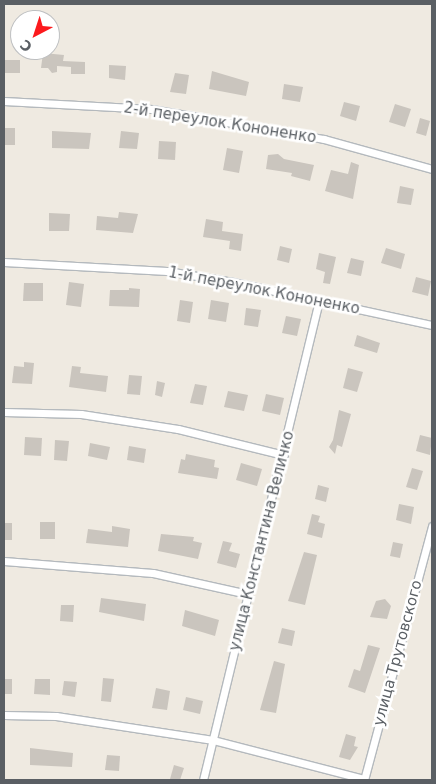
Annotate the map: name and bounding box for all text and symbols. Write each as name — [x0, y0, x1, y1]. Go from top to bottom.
north arrow — [10, 10, 60, 60]
text: С — [17, 36, 35, 55]
street label: 2-й переулок Кононенко — [122, 99, 318, 147]
street label: 1-й переулок Кононенко — [167, 264, 361, 318]
street label: улица Константина Величко — [226, 429, 298, 653]
street label: улица Трутовского — [370, 578, 426, 728]

